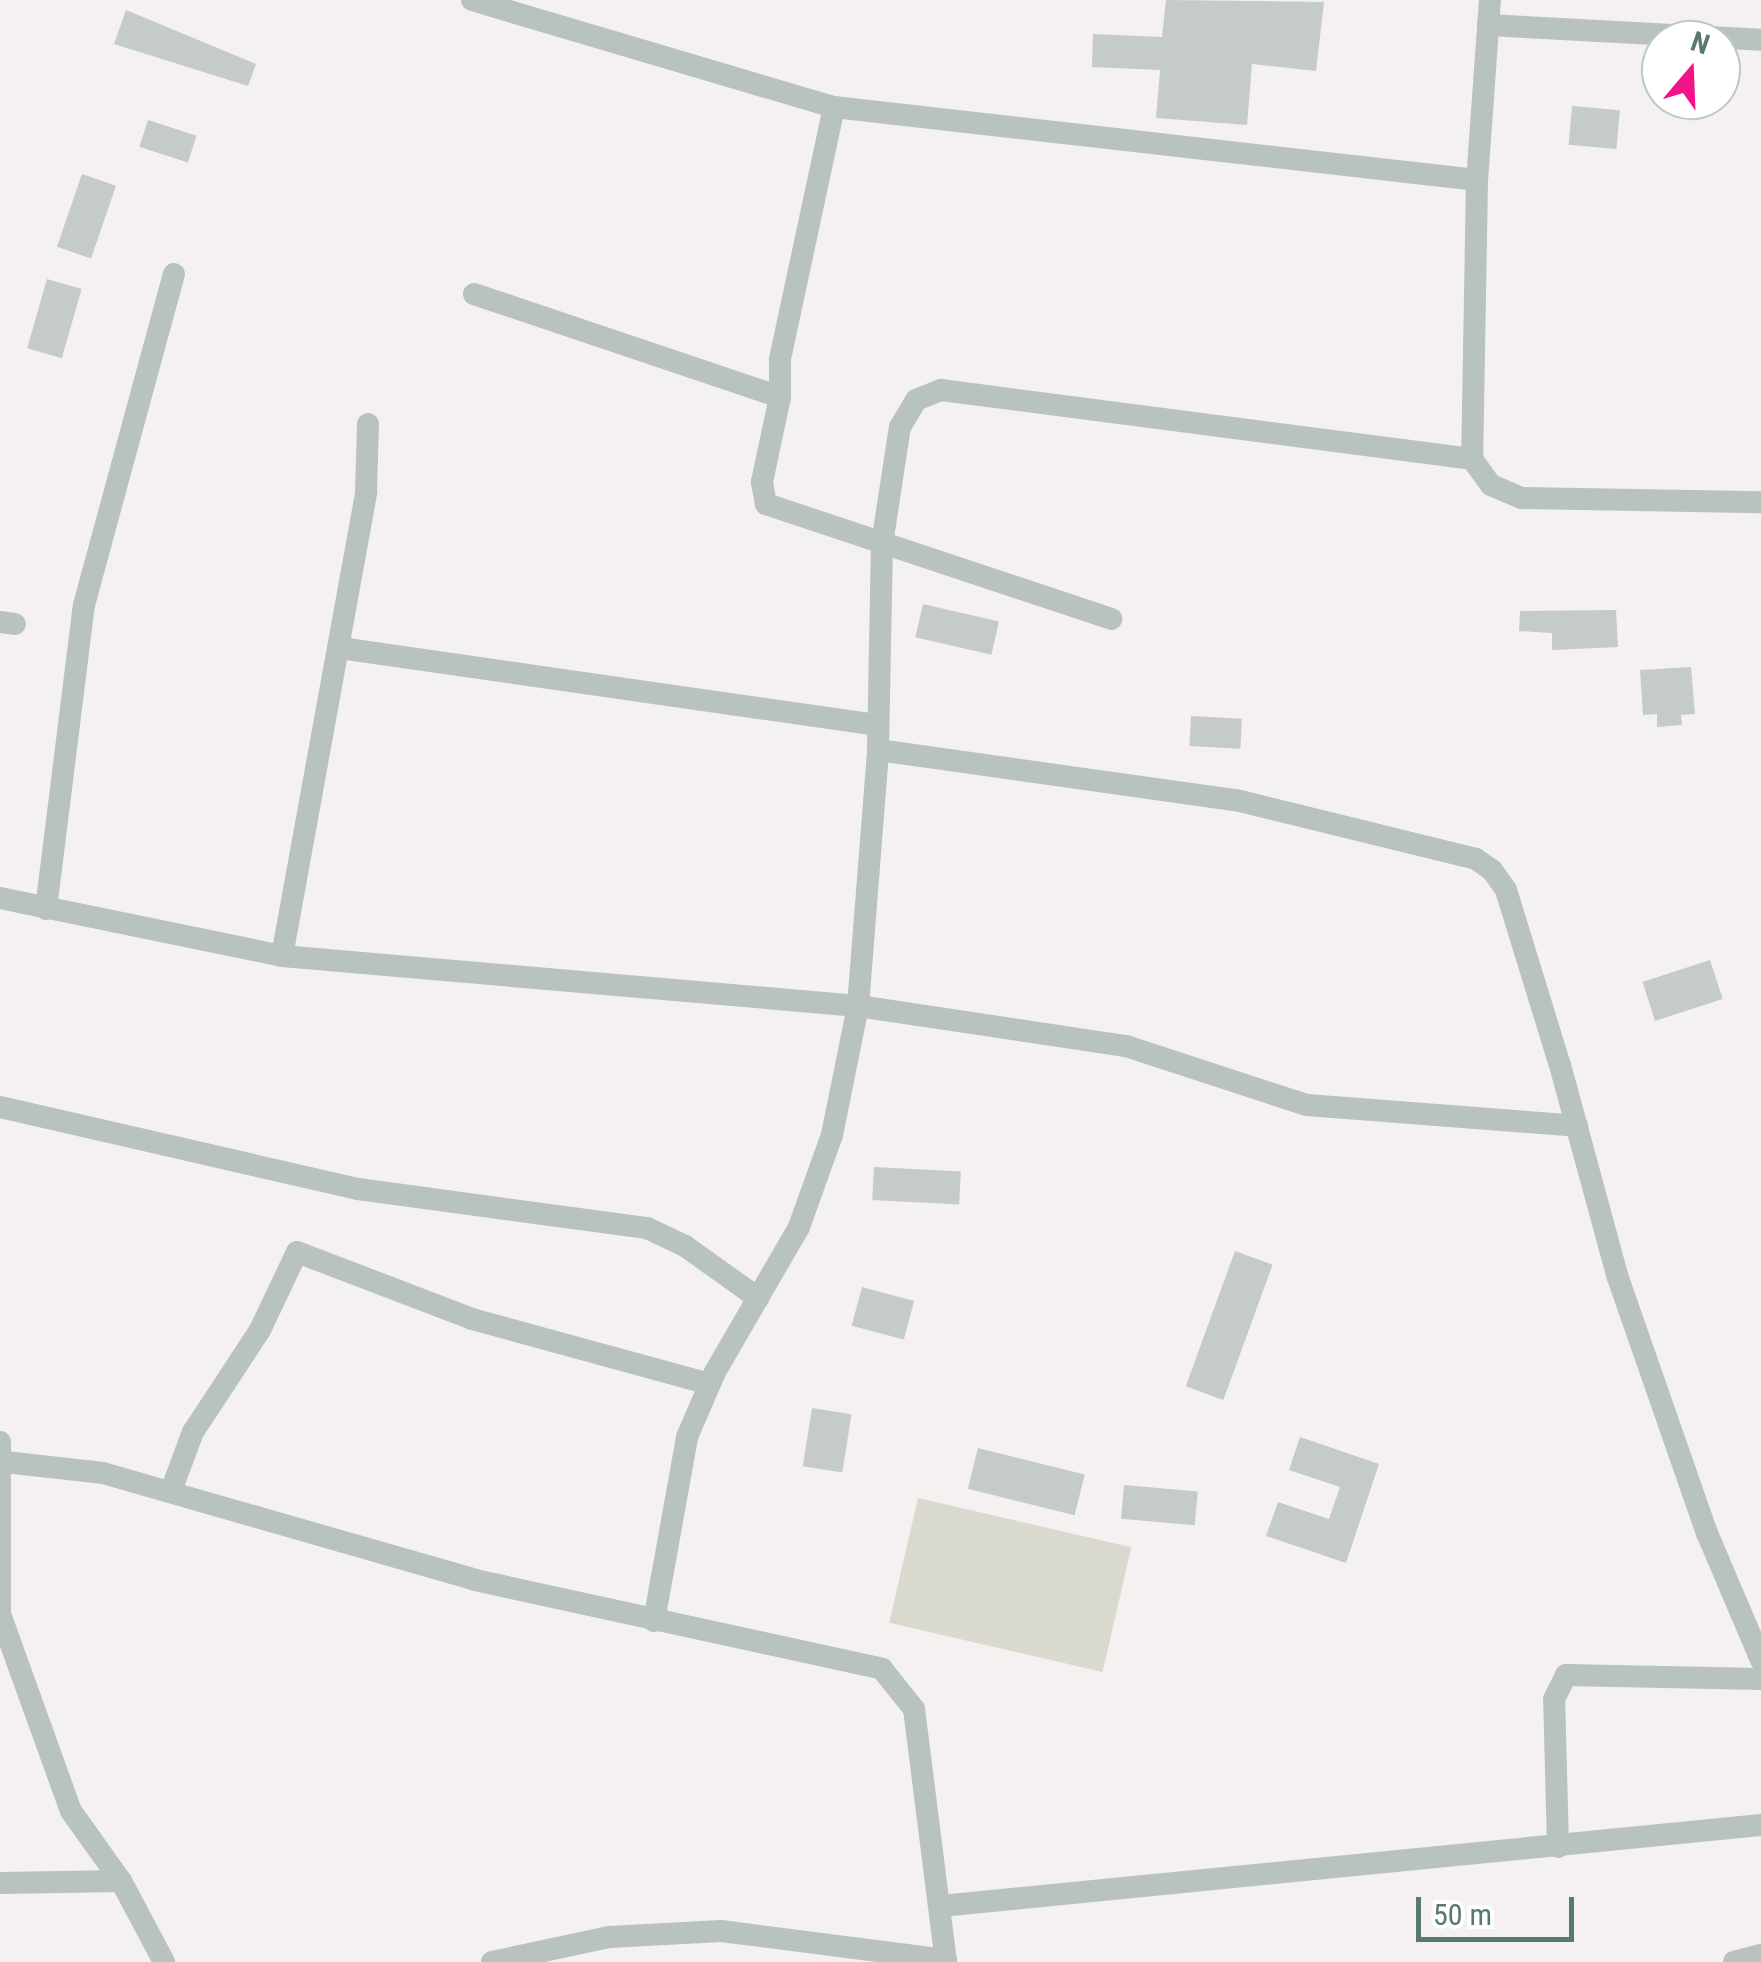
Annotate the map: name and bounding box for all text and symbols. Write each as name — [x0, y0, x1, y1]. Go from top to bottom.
north arrow — [1641, 20, 1741, 120]
text: N — [1687, 25, 1714, 61]
scale bar — [1421, 1877, 1578, 1939]
text: 50 m — [1433, 1897, 1492, 1932]

